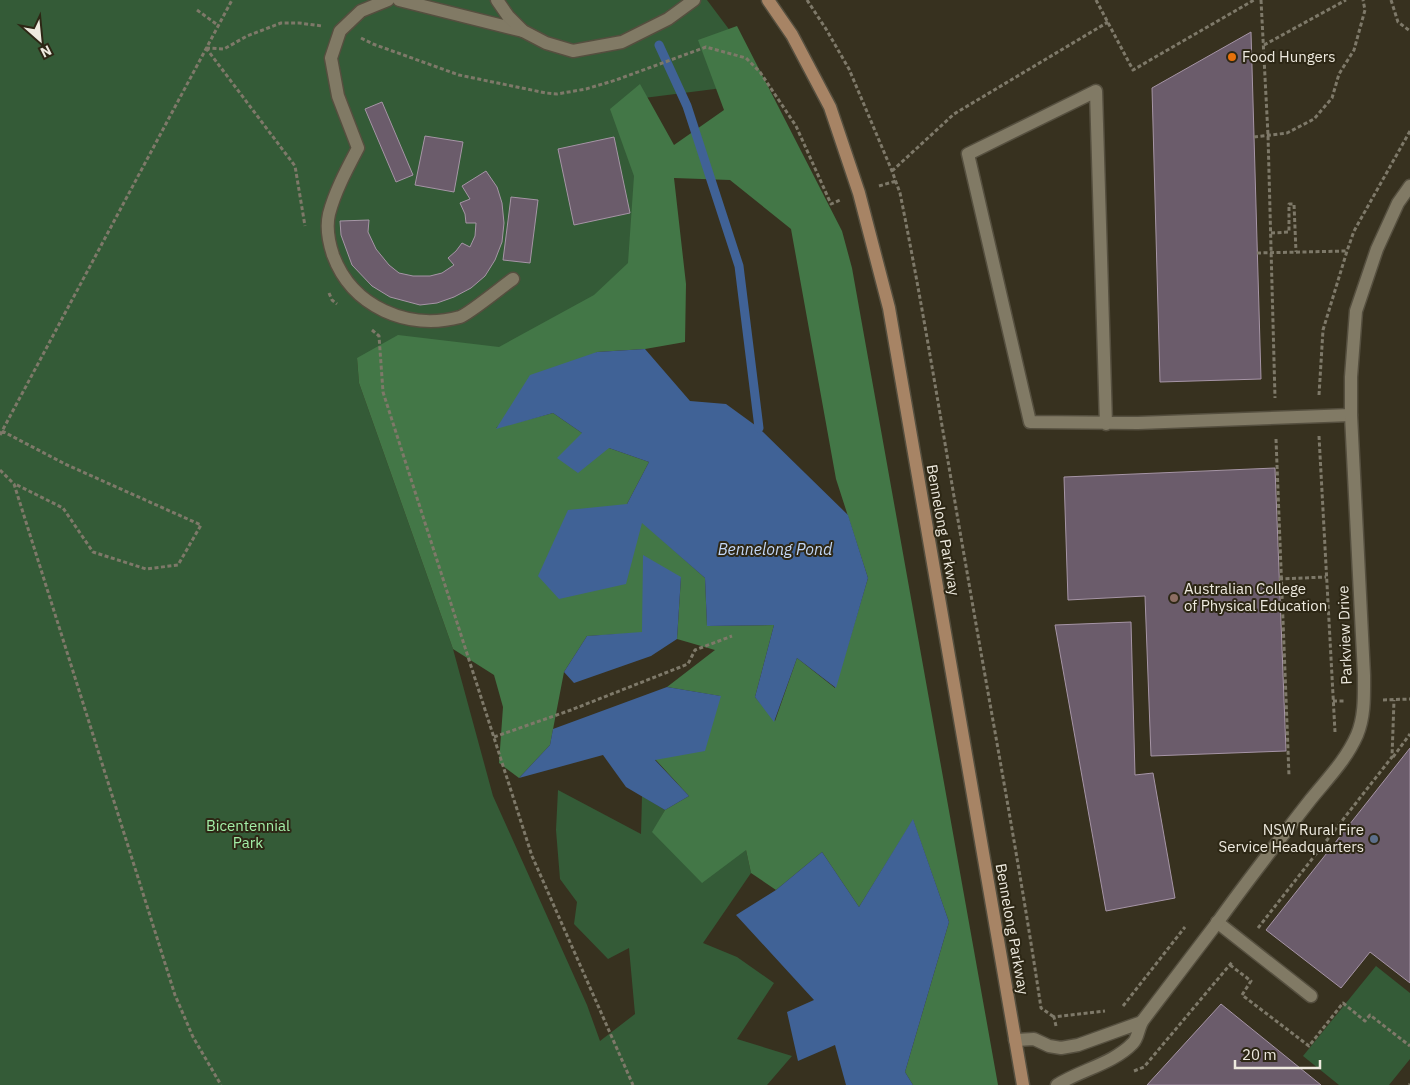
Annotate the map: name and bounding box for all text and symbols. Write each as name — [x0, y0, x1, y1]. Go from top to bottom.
north arrow — [15, 15, 65, 65]
text: N — [37, 41, 55, 62]
place label: Food Hungers — [1242, 47, 1336, 66]
marker: Food Hungers — [1226, 51, 1238, 63]
street label: Bennelong Parkway — [923, 463, 964, 598]
water label: Bennelong Pond — [718, 539, 833, 559]
place label: Australian College of Physical Education — [1184, 579, 1327, 615]
street label: Parkview Drive — [1333, 585, 1356, 685]
marker: Australian College of Physical Education — [1168, 592, 1180, 604]
park label: Bicentennial Park — [206, 816, 290, 852]
place label: NSW Rural Fire Service Headquarters — [1218, 820, 1364, 856]
marker: NSW Rural Fire Service Headquarters — [1368, 833, 1380, 845]
street label: Bennelong Parkway — [992, 862, 1033, 997]
scale bar — [1235, 1038, 1320, 1070]
text: 20 m — [1242, 1045, 1277, 1064]

